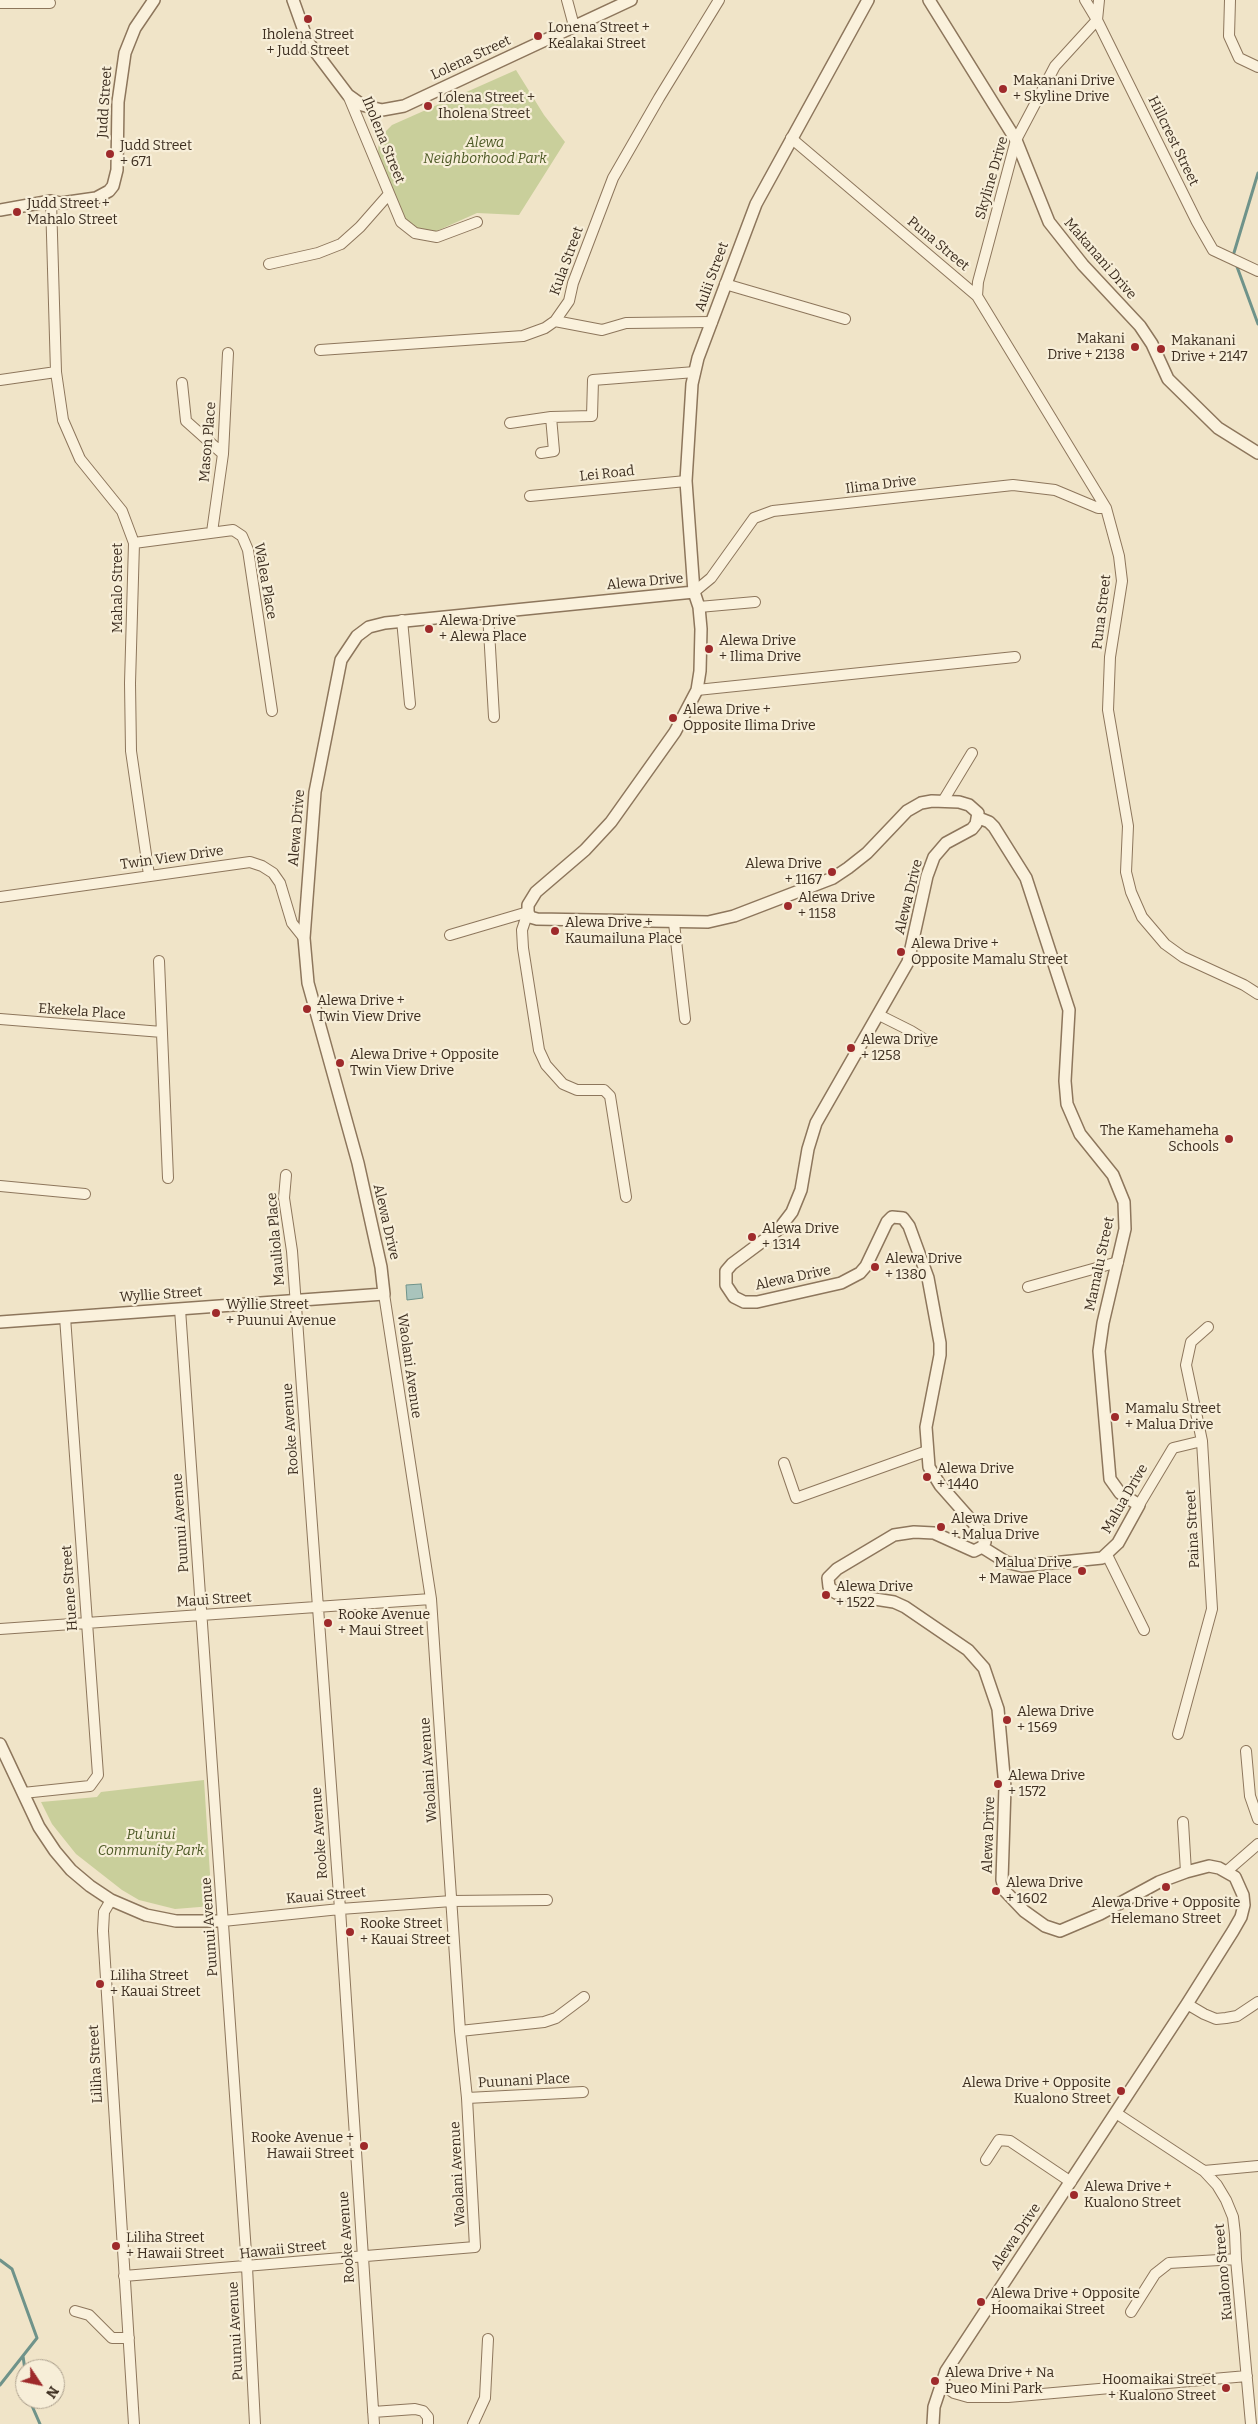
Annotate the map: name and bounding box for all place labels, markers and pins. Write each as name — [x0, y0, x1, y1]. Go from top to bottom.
marker: Iholena Street + Judd Street — [302, 13, 314, 25]
place label: Lonena Street + Kealakai Street — [548, 20, 650, 52]
place label: Iholena Street + Judd Street — [262, 27, 354, 59]
marker: Lonena Street + Kealakai Street — [532, 30, 544, 42]
place label: Makanani Drive + Skyline Drive — [1013, 73, 1115, 105]
marker: Makanani Drive + Skyline Drive — [997, 83, 1009, 95]
place label: Lolena Street + Iholena Street — [438, 90, 535, 122]
marker: Lolena Street + Iholena Street — [422, 100, 434, 112]
place label: Judd Street + 671 — [120, 138, 192, 170]
marker: Judd Street + 671 — [104, 148, 116, 160]
place label: Judd Street + Mahalo Street — [27, 196, 118, 228]
marker: Judd Street + Mahalo Street — [11, 206, 23, 218]
place label: Makani Drive + 2138 — [1047, 331, 1125, 364]
place label: Makanani Drive + 2147 — [1171, 333, 1247, 366]
marker: Makani Drive + 2138 — [1129, 341, 1141, 353]
marker: Makanani Drive + 2147 — [1155, 343, 1167, 355]
place label: Alewa Drive + Alewa Place — [439, 613, 527, 646]
marker: Alewa Drive + Alewa Place — [423, 623, 435, 635]
place label: Alewa Drive + Ilima Drive — [719, 633, 801, 666]
marker: Alewa Drive + Ilima Drive — [703, 643, 715, 655]
place label: Alewa Drive + Opposite Ilima Drive — [683, 702, 816, 734]
marker: Alewa Drive + Opposite Ilima Drive — [667, 712, 679, 724]
place label: Alewa Drive + 1167 — [745, 856, 822, 889]
marker: Alewa Drive + 1167 — [826, 866, 838, 878]
place label: Alewa Drive + 1158 — [798, 890, 875, 922]
marker: Alewa Drive + 1158 — [782, 900, 794, 912]
place label: Alewa Drive + Kaumailuna Place — [565, 915, 682, 948]
marker: Alewa Drive + Kaumailuna Place — [549, 925, 561, 937]
place label: Alewa Drive + Opposite Mamalu Street — [911, 936, 1068, 969]
marker: Alewa Drive + Opposite Mamalu Street — [895, 946, 907, 958]
place label: Alewa Drive + Twin View Drive — [317, 993, 421, 1026]
marker: Alewa Drive + Twin View Drive — [301, 1003, 313, 1015]
place label: Alewa Drive + 1258 — [861, 1032, 938, 1064]
marker: Alewa Drive + 1258 — [845, 1042, 857, 1054]
place label: Alewa Drive + Opposite Twin View Drive — [350, 1047, 499, 1080]
marker: Alewa Drive + Opposite Twin View Drive — [334, 1057, 346, 1069]
place label: The Kamehameha Schools — [1100, 1123, 1219, 1156]
marker: The Kamehameha Schools — [1223, 1133, 1235, 1145]
place label: Alewa Drive + 1314 — [762, 1221, 839, 1254]
marker: Alewa Drive + 1314 — [746, 1231, 758, 1243]
place label: Alewa Drive + 1380 — [885, 1251, 962, 1284]
marker: Alewa Drive + 1380 — [869, 1261, 881, 1273]
place label: Wyllie Street + Puunui Avenue — [226, 1297, 336, 1330]
marker: Wyllie Street + Puunui Avenue — [210, 1307, 222, 1319]
place label: Mamalu Street + Malua Drive — [1125, 1401, 1221, 1434]
marker: Mamalu Street + Malua Drive — [1109, 1411, 1121, 1423]
place label: Alewa Drive + 1440 — [937, 1461, 1014, 1494]
marker: Alewa Drive + 1440 — [921, 1471, 933, 1483]
place label: Alewa Drive + Malua Drive — [951, 1511, 1039, 1544]
marker: Alewa Drive + Malua Drive — [935, 1521, 947, 1533]
place label: Malua Drive + Mawae Place — [978, 1555, 1072, 1588]
marker: Malua Drive + Mawae Place — [1076, 1565, 1088, 1577]
place label: Alewa Drive + 1522 — [836, 1579, 913, 1611]
marker: Alewa Drive + 1522 — [820, 1589, 832, 1601]
place label: Rooke Avenue + Maui Street — [338, 1607, 430, 1640]
marker: Rooke Avenue + Maui Street — [322, 1617, 334, 1629]
place label: Alewa Drive + 1569 — [1017, 1704, 1094, 1736]
marker: Alewa Drive + 1569 — [1001, 1714, 1013, 1726]
place label: Alewa Drive + 1572 — [1008, 1768, 1085, 1800]
marker: Alewa Drive + 1572 — [992, 1778, 1004, 1790]
place label: Alewa Drive + 1602 — [1006, 1875, 1083, 1908]
marker: Alewa Drive + Opposite Helemano Street — [1160, 1881, 1172, 1893]
marker: Alewa Drive + 1602 — [990, 1885, 1002, 1897]
place label: Alewa Drive + Opposite Helemano Street — [1092, 1895, 1240, 1928]
place label: Rooke Street + Kauai Street — [360, 1916, 451, 1948]
marker: Rooke Street + Kauai Street — [344, 1926, 356, 1938]
place label: Liliha Street + Kauai Street — [110, 1968, 201, 2000]
marker: Liliha Street + Kauai Street — [94, 1978, 106, 1990]
place label: Alewa Drive + Opposite Kualono Street — [962, 2075, 1111, 2108]
marker: Alewa Drive + Opposite Kualono Street — [1115, 2085, 1127, 2097]
place label: Rooke Avenue + Hawaii Street — [251, 2130, 354, 2162]
marker: Rooke Avenue + Hawaii Street — [358, 2140, 370, 2152]
place label: Alewa Drive + Kualono Street — [1084, 2179, 1181, 2212]
marker: Alewa Drive + Kualono Street — [1068, 2189, 1080, 2201]
place label: Liliha Street + Hawaii Street — [126, 2230, 224, 2262]
marker: Liliha Street + Hawaii Street — [110, 2240, 122, 2252]
place label: Alewa Drive + Opposite Hoomaikai Street — [991, 2286, 1140, 2318]
marker: Alewa Drive + Opposite Hoomaikai Street — [975, 2296, 987, 2308]
place label: Alewa Drive + Na Pueo Mini Park — [945, 2365, 1054, 2398]
place label: Hoomaikai Street + Kualono Street — [1102, 2372, 1216, 2404]
marker: Alewa Drive + Na Pueo Mini Park — [929, 2375, 941, 2387]
marker: Hoomaikai Street + Kualono Street — [1220, 2382, 1232, 2394]

